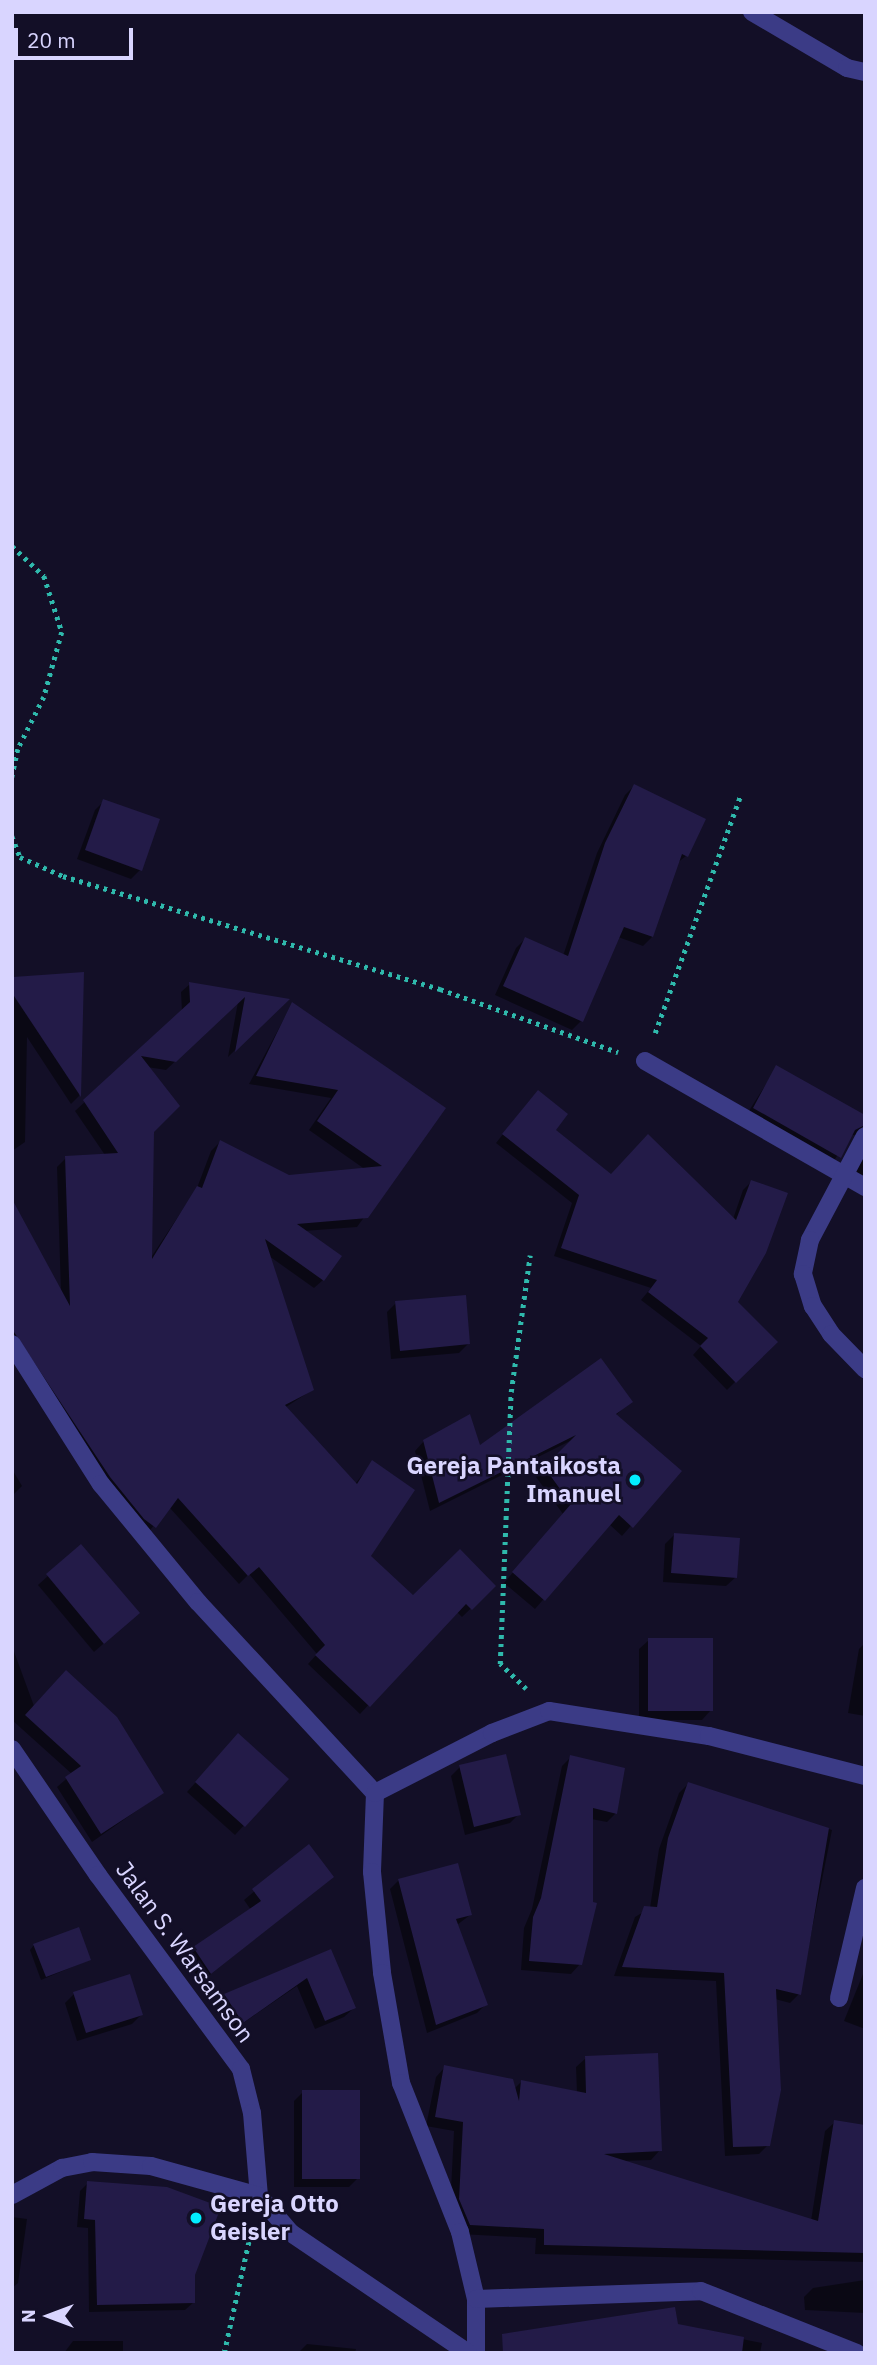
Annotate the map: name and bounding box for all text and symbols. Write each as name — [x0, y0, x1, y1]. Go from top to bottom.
scale bar — [18, 14, 136, 58]
text: 20 m — [27, 26, 76, 54]
place label: Gereja Pantaikosta Imanuel — [406, 1452, 621, 1508]
marker: Gereja Pantaikosta Imanuel — [627, 1472, 643, 1488]
street label: Jalan S. Warsamson — [110, 1856, 260, 2048]
place label: Gereja Otto Geisler — [210, 2190, 339, 2246]
marker: Gereja Otto Geisler — [188, 2210, 204, 2226]
north arrow — [14, 2281, 84, 2351]
text: N — [16, 2309, 40, 2323]

